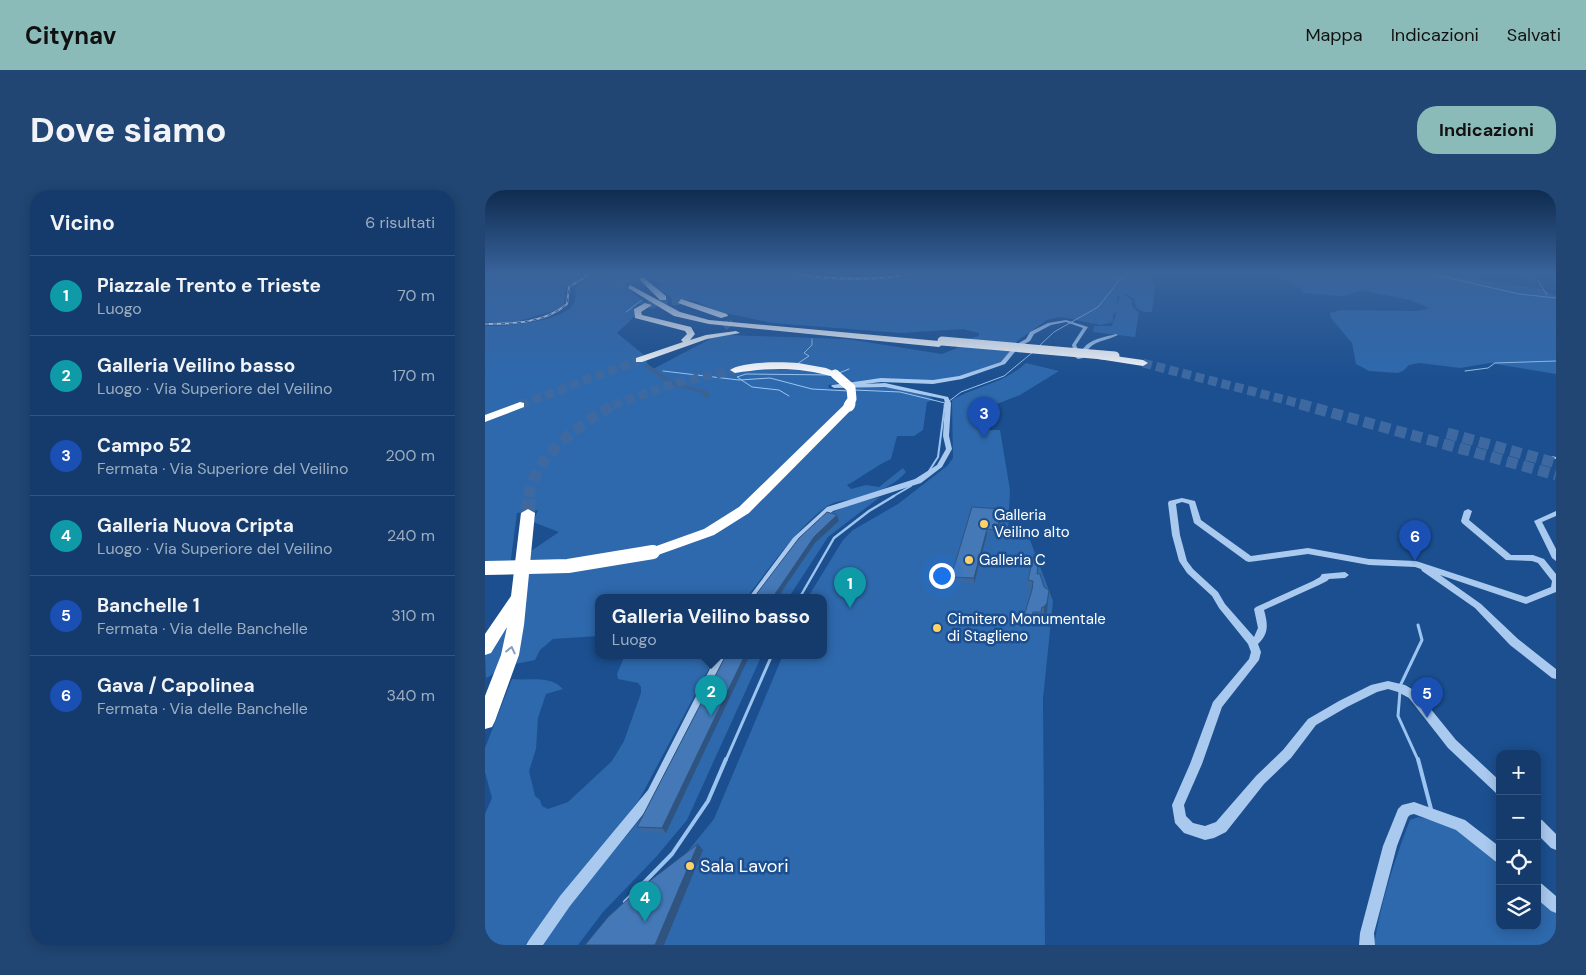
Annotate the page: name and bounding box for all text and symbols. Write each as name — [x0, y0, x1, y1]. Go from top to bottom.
text: Citynav — [25, 20, 116, 51]
text: Mappa — [1305, 23, 1363, 47]
text: Indicazioni — [1391, 23, 1479, 47]
text: Salvati — [1507, 23, 1561, 47]
button: Indicazioni — [1417, 106, 1556, 154]
text: Dove siamo — [30, 107, 227, 153]
text: Vicino — [50, 209, 115, 237]
text: 6 risultati — [365, 212, 435, 233]
text: Piazzale Trento e Trieste — [97, 273, 321, 298]
text: 1 — [63, 285, 69, 306]
text: 70 m — [397, 285, 435, 306]
text: Luogo — [97, 298, 142, 319]
text: Galleria Veilino basso — [97, 353, 295, 378]
text: 2 — [61, 365, 71, 386]
text: 170 m — [392, 365, 435, 386]
text: Luogo · Via Superiore del Veilino — [97, 378, 332, 399]
pin: 3 — [968, 397, 1000, 438]
text: Campo 52 — [97, 433, 191, 458]
text: 3 — [61, 445, 71, 466]
text: 200 m — [386, 445, 435, 466]
text: Fermata · Via Superiore del Veilino — [97, 458, 349, 479]
place label: Galleria Veilino alto — [994, 505, 1070, 542]
text: Galleria Nuova Cripta — [97, 513, 294, 538]
marker: Galleria Veilino alto — [978, 518, 990, 530]
pin: 6 — [1399, 520, 1431, 561]
text: 4 — [61, 525, 71, 546]
text: 240 m — [387, 525, 435, 546]
text: Luogo · Via Superiore del Veilino — [97, 538, 332, 559]
place label: Galleria C — [979, 550, 1046, 570]
marker: Galleria C — [963, 554, 975, 566]
your location — [929, 563, 955, 589]
pin: 1 — [834, 567, 866, 608]
text: Banchelle 1 — [97, 593, 200, 618]
popup — [595, 594, 827, 659]
text: Galleria Veilino basso — [612, 604, 810, 629]
text: 5 — [61, 605, 71, 626]
text: 310 m — [391, 605, 435, 626]
place label: Cimitero Monumentale di Staglieno — [947, 609, 1106, 646]
text: Fermata · Via delle Banchelle — [97, 618, 308, 639]
marker: Cimitero Monumentale di Staglieno — [931, 622, 943, 634]
text: Luogo — [612, 629, 657, 650]
one-way arrow — [505, 645, 516, 654]
text: Gava / Capolinea — [97, 673, 255, 698]
pin: 2 — [695, 675, 727, 716]
pin: 5 — [1411, 677, 1443, 718]
text: 6 — [61, 685, 71, 706]
text: 340 m — [386, 685, 435, 706]
text: Fermata · Via delle Banchelle — [97, 698, 308, 719]
map controls — [1496, 750, 1541, 930]
button: + — [1496, 750, 1541, 795]
button: − — [1496, 795, 1541, 840]
button: locate — [1496, 840, 1541, 885]
place label: Sala Lavori — [700, 854, 788, 878]
marker: Sala Lavori — [684, 860, 696, 872]
pin: 4 — [629, 881, 661, 922]
button: layers — [1496, 885, 1541, 930]

